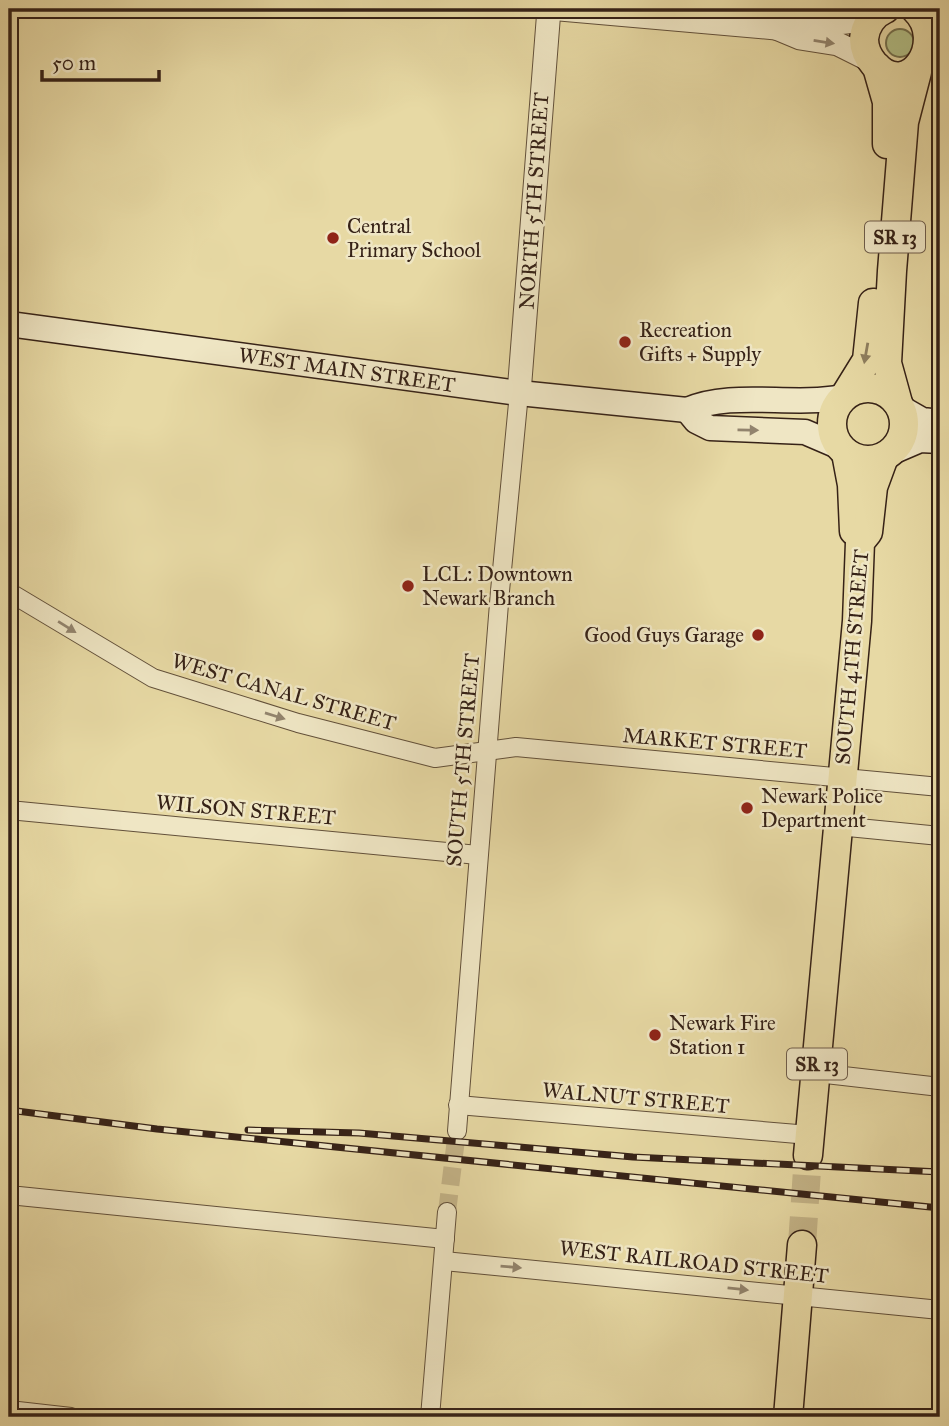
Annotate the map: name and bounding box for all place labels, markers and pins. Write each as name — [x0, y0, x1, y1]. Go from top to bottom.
place label: Central Primary School — [347, 213, 481, 263]
marker: Central Primary School — [325, 230, 341, 246]
place label: Recreation Gifts + Supply — [639, 317, 762, 367]
marker: Recreation Gifts + Supply — [617, 334, 633, 350]
place label: LCL: Downtown Newark Branch — [422, 561, 573, 611]
marker: LCL: Downtown Newark Branch — [400, 578, 416, 594]
place label: Good Guys Garage — [584, 622, 744, 648]
marker: Good Guys Garage — [750, 627, 766, 643]
place label: Newark Police Department — [761, 783, 883, 833]
marker: Newark Police Department — [739, 800, 755, 816]
place label: Newark Fire Station 1 — [669, 1010, 776, 1060]
marker: Newark Fire Station 1 — [647, 1027, 663, 1043]

